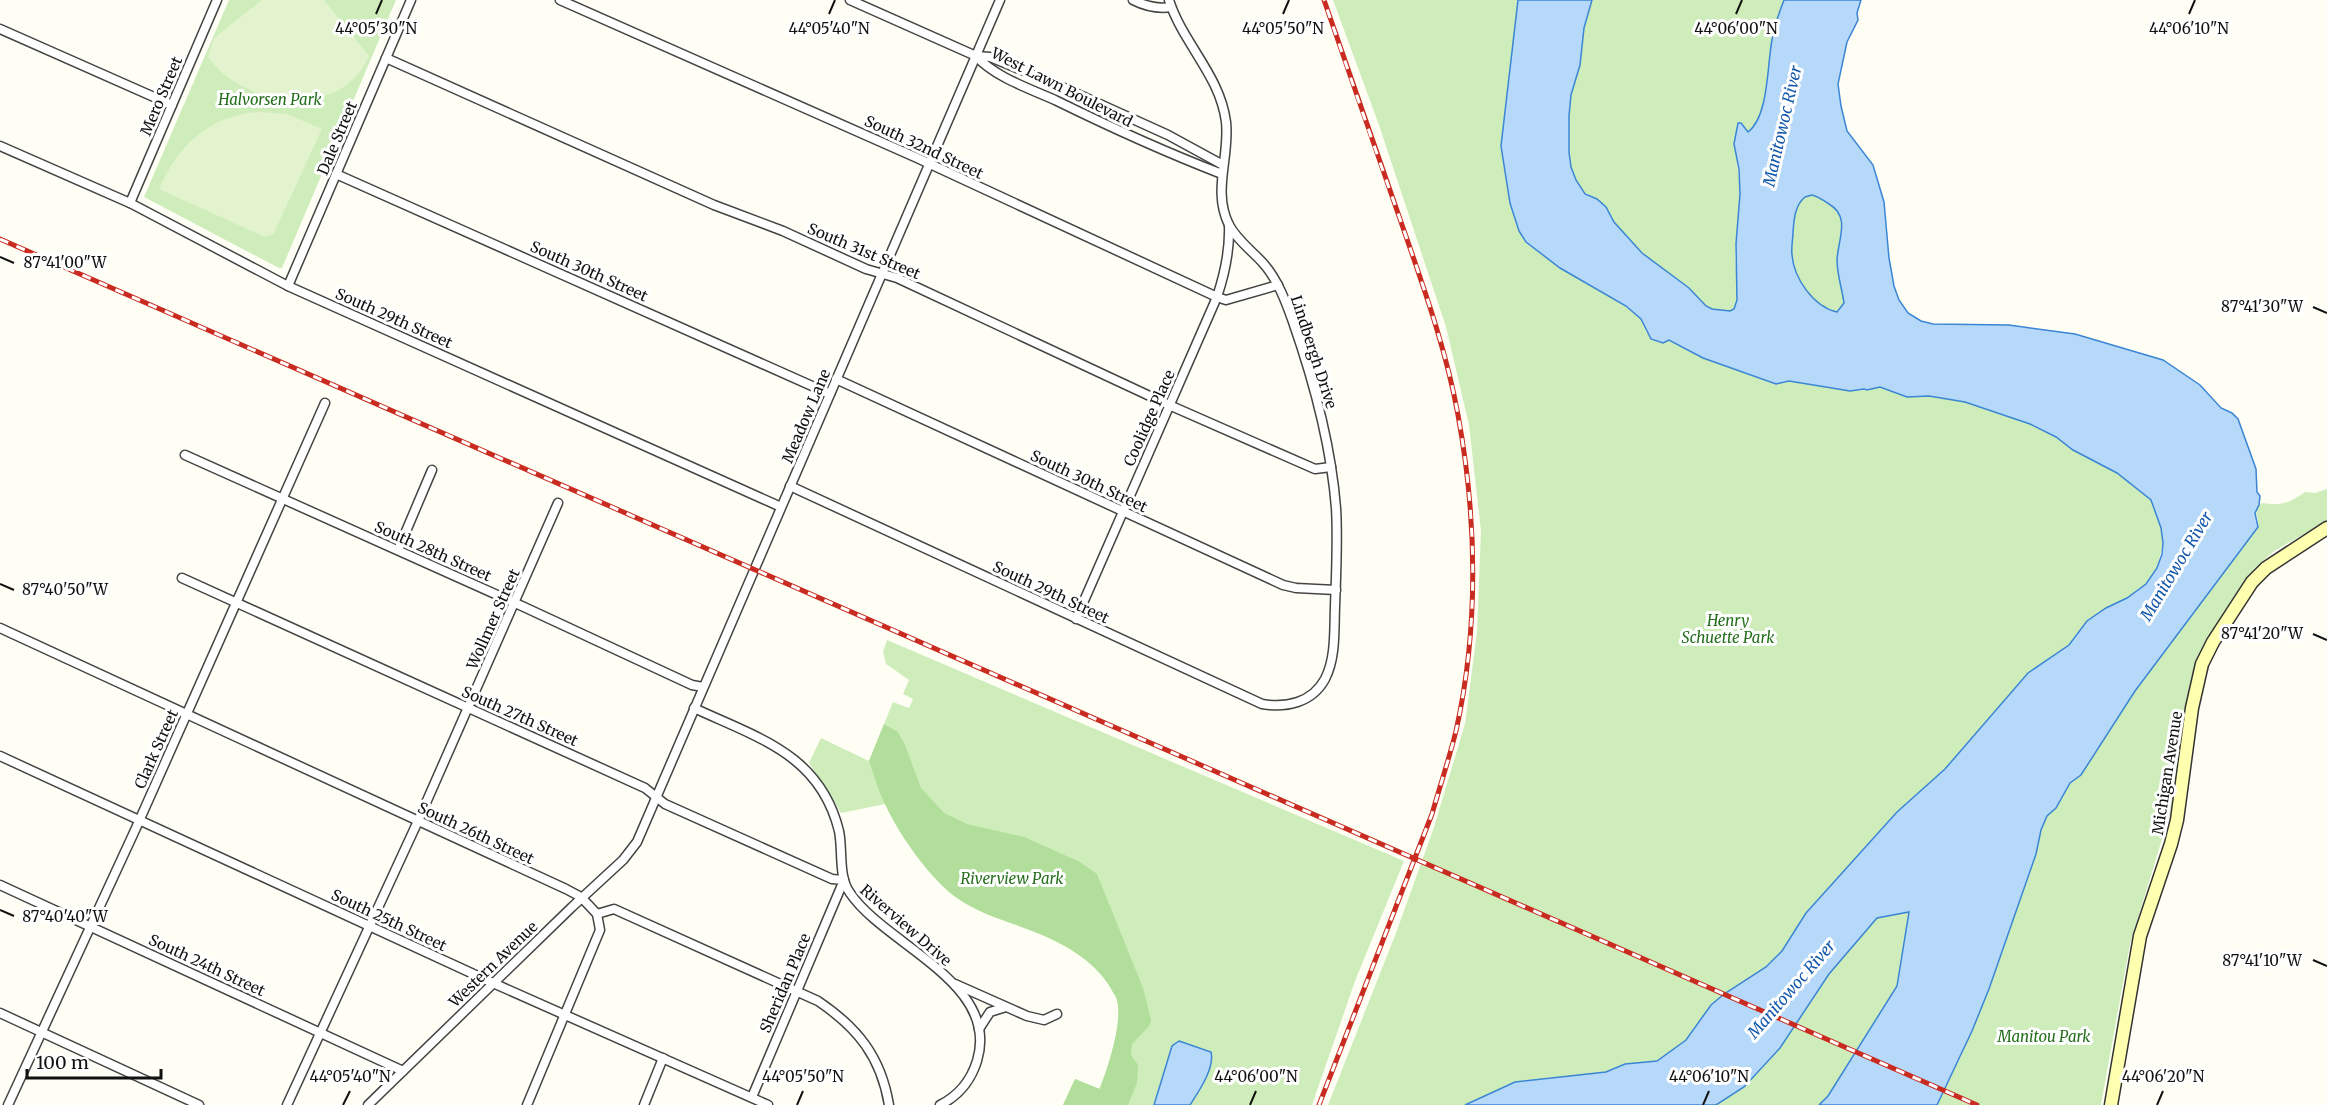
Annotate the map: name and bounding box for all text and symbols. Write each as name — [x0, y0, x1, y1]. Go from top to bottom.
text: 44°05'30"N — [335, 19, 417, 38]
text: 44°05'40"N — [788, 19, 870, 38]
text: 44°05'50"N — [1242, 19, 1324, 38]
text: 44°06'00"N — [1694, 19, 1778, 38]
text: 44°06'10"N — [2149, 19, 2229, 38]
street label: West Lawn Boulevard — [987, 43, 1136, 131]
street label: Mero Street — [136, 53, 186, 138]
water label: Manitowoc River — [1758, 63, 1806, 189]
park label: Halvorsen Park — [217, 90, 322, 109]
street label: Dale Street — [313, 98, 361, 178]
street label: South 32nd Street — [862, 111, 986, 183]
street label: South 31st Street — [805, 219, 923, 283]
street label: South 30th Street — [527, 237, 651, 305]
text: 87°41'00"W — [24, 253, 107, 272]
street label: South 29th Street — [333, 284, 456, 352]
street label: Lindbergh Drive — [1287, 293, 1341, 411]
text: 87°41'30"W — [2221, 297, 2304, 316]
street label: Meadow Lane — [778, 366, 834, 466]
street label: Coolidge Place — [1119, 367, 1179, 469]
street label: South 30th Street — [1028, 446, 1151, 516]
water label: Manitowoc River — [2135, 507, 2217, 625]
street label: South 28th Street — [372, 517, 495, 585]
street label: South 29th Street — [990, 557, 1112, 627]
street label: Wollmer Street — [462, 566, 524, 673]
text: 87°40'50"W — [22, 580, 109, 599]
park label: Henry Schuette Park — [1682, 611, 1775, 647]
text: 87°41'20"W — [2221, 624, 2304, 643]
street label: South 27th Street — [459, 682, 581, 750]
street label: Clark Street — [130, 706, 182, 792]
street label: Michigan Avenue — [2148, 710, 2186, 836]
street label: South 26th Street — [415, 798, 537, 868]
park label: Riverview Park — [960, 869, 1064, 888]
street label: Riverview Drive — [856, 880, 956, 970]
street label: South 25th Street — [328, 885, 450, 955]
text: 87°40'40"W — [22, 907, 109, 926]
street label: Western Avenue — [444, 917, 541, 1012]
street label: South 24th Street — [146, 930, 268, 1000]
street label: Sheridan Place — [755, 930, 815, 1036]
water label: Manitowoc River — [1742, 935, 1839, 1043]
text: 87°41'10"W — [2222, 951, 2303, 970]
park label: Manitou Park — [1997, 1027, 2091, 1046]
scale bar — [27, 1042, 160, 1080]
text: 100 m — [36, 1051, 89, 1074]
text: 44°05'40"N — [309, 1067, 391, 1086]
text: 44°05'50"N — [762, 1067, 844, 1086]
text: 44°06'00"N — [1214, 1067, 1298, 1086]
text: 44°06'10"N — [1669, 1067, 1749, 1086]
text: 44°06'20"N — [2122, 1067, 2205, 1086]

